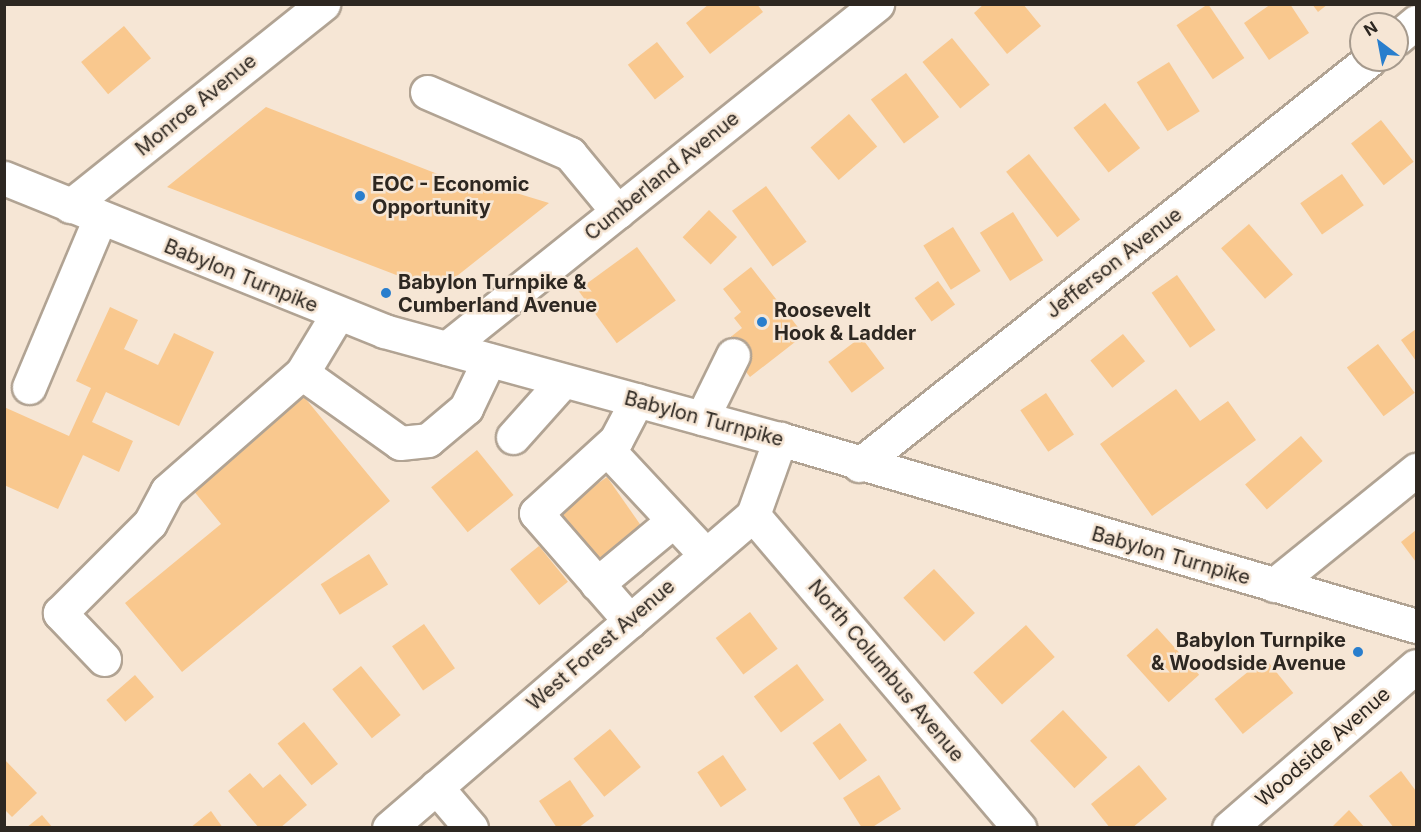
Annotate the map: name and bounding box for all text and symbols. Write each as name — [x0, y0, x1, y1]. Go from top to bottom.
north arrow — [1349, 12, 1409, 72]
text: N — [1360, 17, 1381, 40]
street label: Monroe Avenue — [131, 49, 261, 161]
street label: Cumberland Avenue — [580, 106, 744, 246]
place label: EOC - Economic Opportunity — [372, 172, 530, 219]
marker: EOC - Economic Opportunity — [353, 189, 367, 203]
street label: Jefferson Avenue — [1041, 202, 1187, 324]
street label: Babylon Turnpike — [160, 234, 322, 318]
place label: Babylon Turnpike & Cumberland Avenue — [398, 270, 597, 317]
marker: Babylon Turnpike & Cumberland Avenue — [379, 286, 393, 300]
place label: Roosevelt Hook & Ladder — [774, 298, 916, 345]
marker: Roosevelt Hook & Ladder — [755, 315, 769, 329]
street label: Babylon Turnpike — [622, 386, 786, 452]
street label: Babylon Turnpike — [1089, 522, 1253, 590]
street label: West Forest Avenue — [522, 574, 680, 716]
street label: North Columbus Avenue — [803, 575, 969, 767]
place label: Babylon Turnpike & Woodside Avenue — [1151, 628, 1346, 675]
marker: Babylon Turnpike & Woodside Avenue — [1351, 645, 1365, 659]
street label: Woodside Avenue — [1251, 682, 1395, 812]

